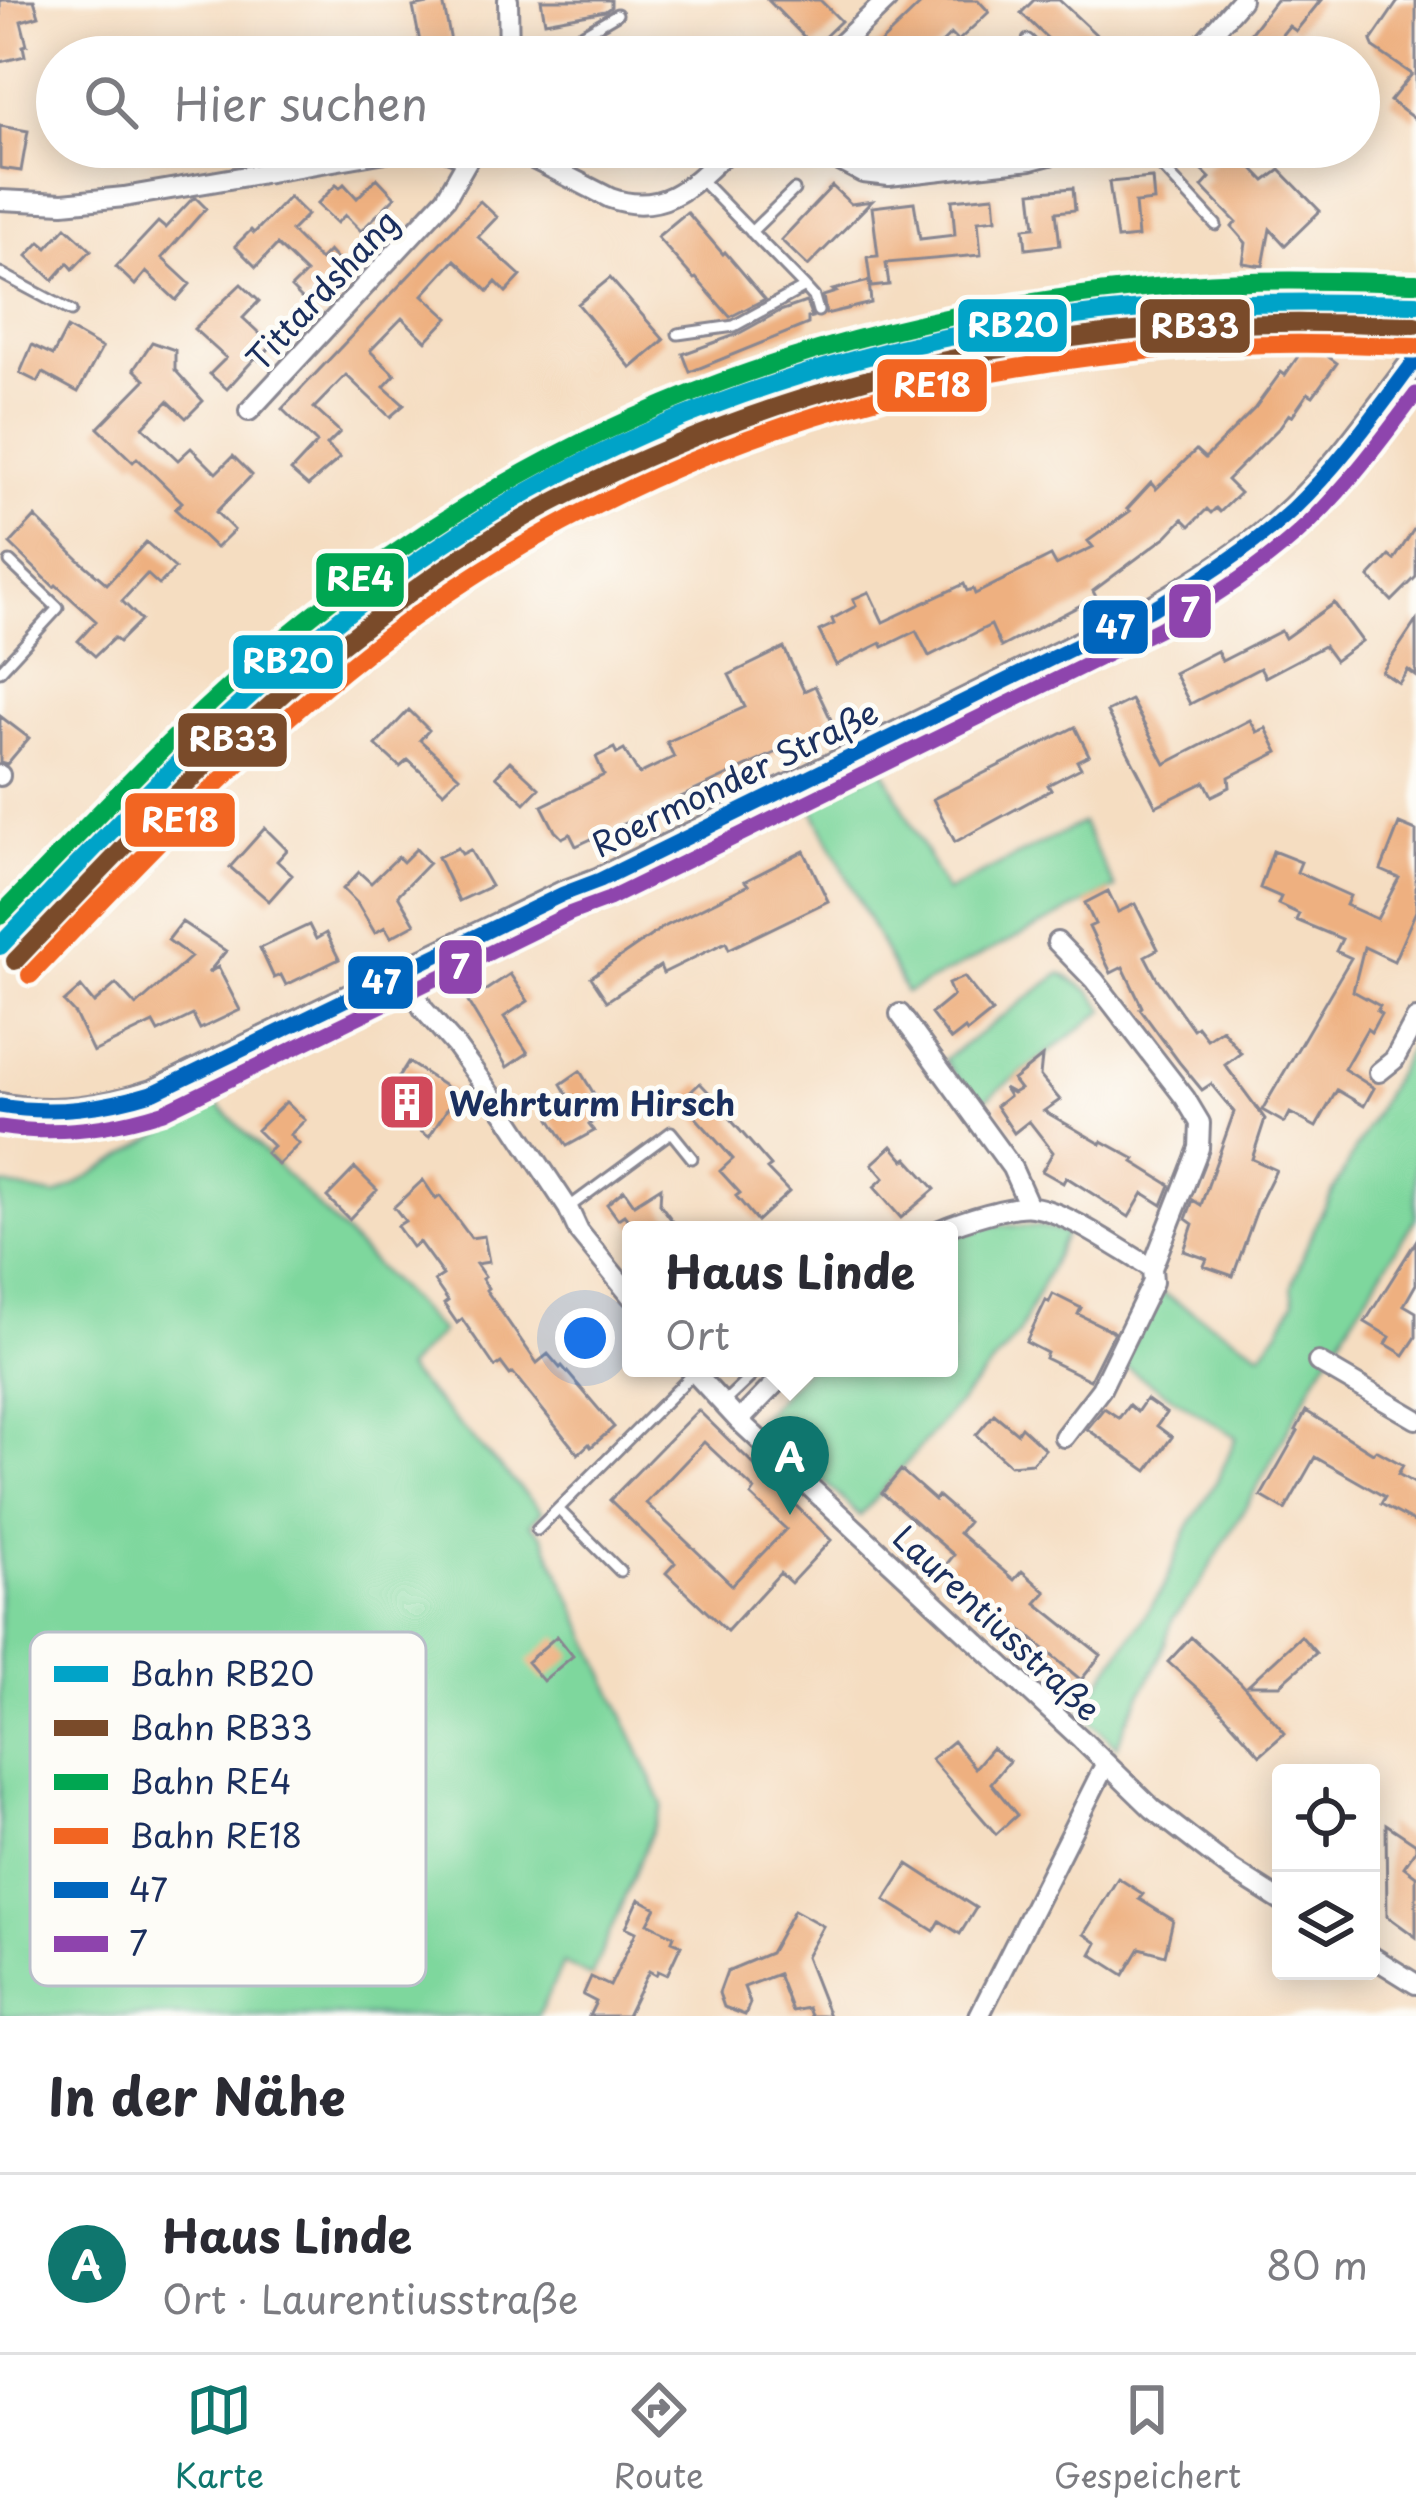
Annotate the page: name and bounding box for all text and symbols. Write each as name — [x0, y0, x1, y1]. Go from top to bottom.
search box — [36, 36, 1380, 168]
text: Hier suchen — [174, 68, 428, 136]
icon: search — [78, 69, 144, 135]
street label: Tittardshang — [233, 197, 409, 381]
line badge: RB20 — [956, 297, 1069, 354]
line badge: RB33 — [1138, 297, 1252, 355]
text: RB20 — [967, 298, 1059, 348]
text: RB33 — [1151, 299, 1239, 349]
line badge: RE18 — [875, 357, 989, 414]
text: RE18 — [893, 358, 971, 408]
line badge: RE4 — [314, 551, 406, 609]
text: RE4 — [326, 552, 394, 602]
line badge: 7 — [1167, 582, 1213, 640]
text: 7 — [1181, 583, 1200, 633]
line badge: 47 — [1081, 598, 1150, 656]
text: 47 — [1095, 600, 1135, 650]
line badge: RB20 — [231, 633, 345, 691]
text: RB20 — [242, 634, 334, 684]
street label: Roermonder Straße — [582, 686, 886, 868]
line badge: RB33 — [176, 711, 289, 769]
text: RB33 — [189, 712, 277, 762]
line badge: RE18 — [123, 791, 237, 849]
text: RE18 — [141, 793, 219, 843]
line badge: 7 — [437, 938, 484, 996]
text: 7 — [451, 940, 470, 990]
line badge: 47 — [346, 954, 415, 1011]
text: 47 — [361, 955, 401, 1005]
building icon: Wehrturm Hirsch — [376, 1071, 438, 1133]
place label: Wehrturm Hirsch — [449, 1077, 735, 1127]
popup — [622, 1221, 958, 1377]
text: Haus Linde — [665, 1236, 915, 1304]
text: Ort — [665, 1304, 730, 1363]
your location — [555, 1308, 615, 1368]
pin: A — [751, 1416, 829, 1515]
street label: Laurentiusstraße — [883, 1512, 1113, 1732]
legend — [30, 1632, 426, 1986]
text: Bahn RB20 — [129, 1647, 314, 1697]
text: Bahn RB33 — [129, 1701, 313, 1751]
text: Bahn RE4 — [129, 1755, 292, 1805]
map controls — [1272, 1764, 1380, 1980]
button: locate — [1272, 1764, 1380, 1872]
text: Bahn RE18 — [129, 1809, 302, 1859]
text: 47 — [129, 1863, 168, 1913]
button: layers — [1272, 1872, 1380, 1980]
text: 7 — [129, 1917, 148, 1967]
text: In der Nähe — [48, 2056, 345, 2133]
text: Haus Linde — [162, 2200, 412, 2268]
text: A — [72, 2234, 102, 2293]
text: 80 m — [1266, 2234, 1368, 2293]
text: Ort · Laurentiusstraße — [162, 2268, 579, 2327]
tab: Karte — [175, 2377, 264, 2499]
tab: Route — [614, 2377, 704, 2499]
tab: Gespeichert — [1054, 2377, 1241, 2499]

